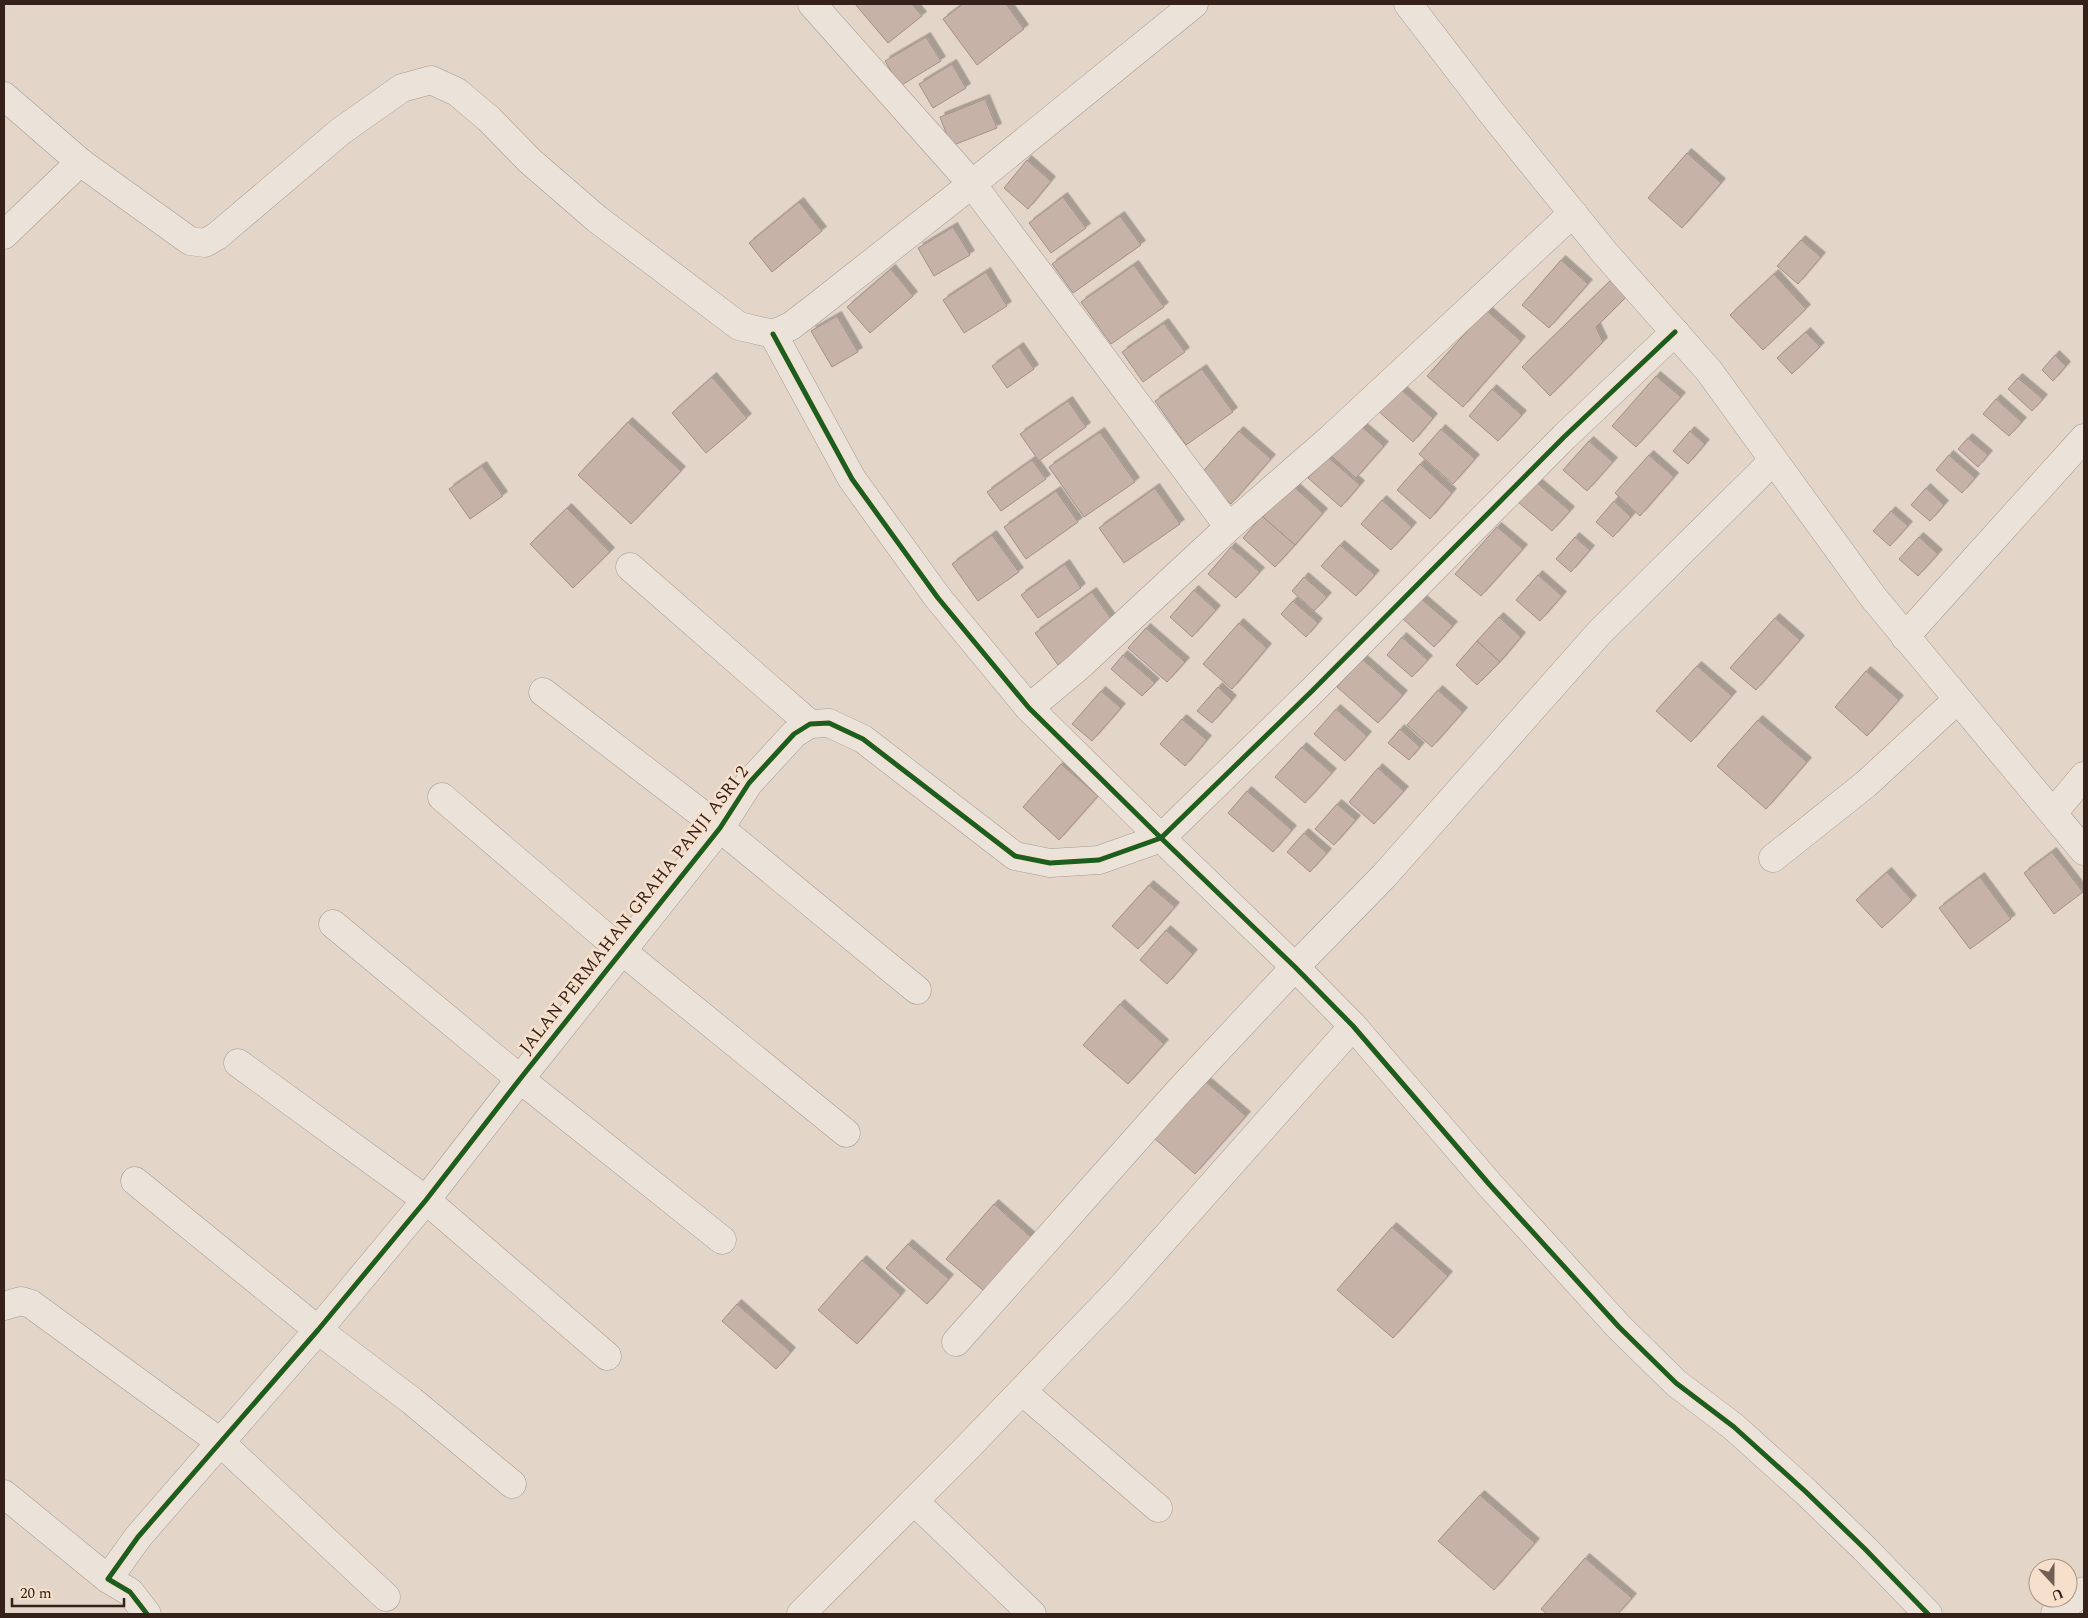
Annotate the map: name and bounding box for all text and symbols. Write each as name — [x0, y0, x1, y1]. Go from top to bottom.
street label: JALAN PERMAHAN GRAHA PANJI ASRI 2 — [513, 760, 755, 1060]
north arrow — [2028, 1558, 2078, 1608]
scale bar — [12, 1576, 125, 1608]
text: 20 m — [20, 1582, 52, 1605]
text: U — [2048, 1583, 2067, 1607]

